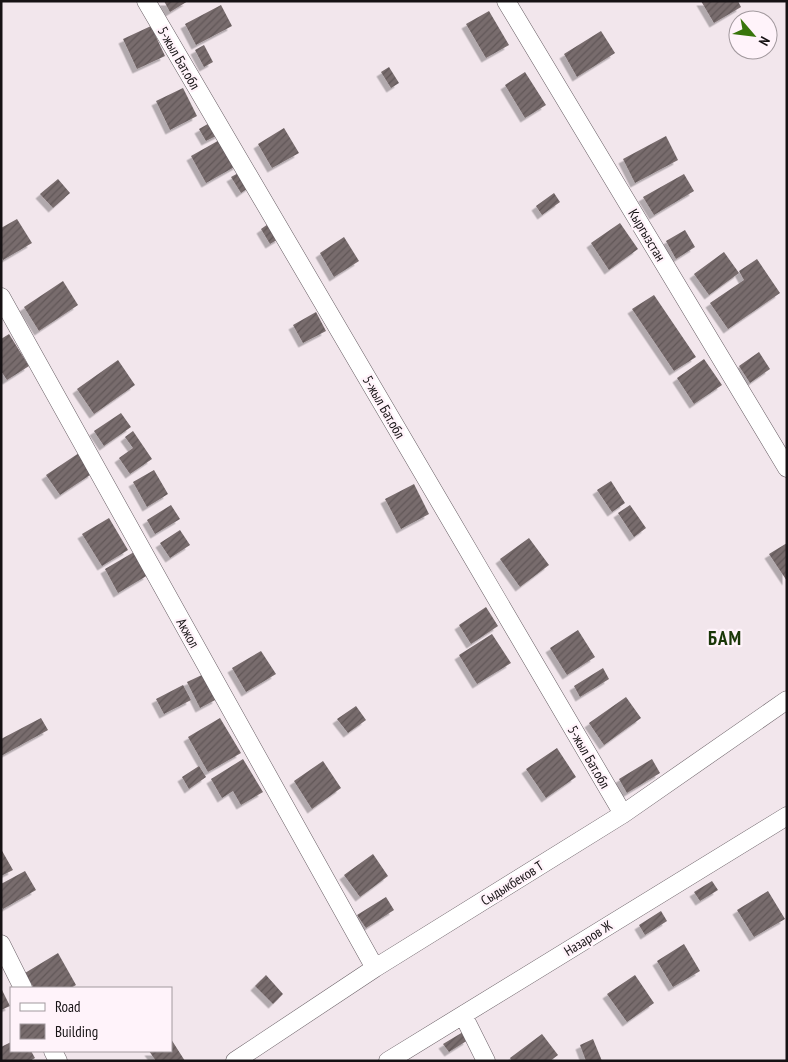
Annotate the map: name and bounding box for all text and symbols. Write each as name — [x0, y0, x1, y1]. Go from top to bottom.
north arrow — [728, 10, 778, 60]
street label: 5-жыл Бат.обл — [154, 23, 204, 93]
text: N — [755, 34, 774, 49]
street label: Кыргызстан — [624, 205, 670, 265]
street label: 5-жыл Бат.обл — [359, 372, 409, 442]
street label: Акжол — [173, 615, 203, 651]
district label: БАМ — [708, 626, 742, 650]
street label: 5-жыл Бат.обл — [564, 722, 614, 792]
street label: Сыдыкбеков Т — [477, 856, 547, 909]
street label: Назаров Ж — [561, 916, 616, 960]
legend — [10, 987, 172, 1052]
text: Road — [55, 997, 81, 1016]
text: Building — [55, 1022, 98, 1041]

